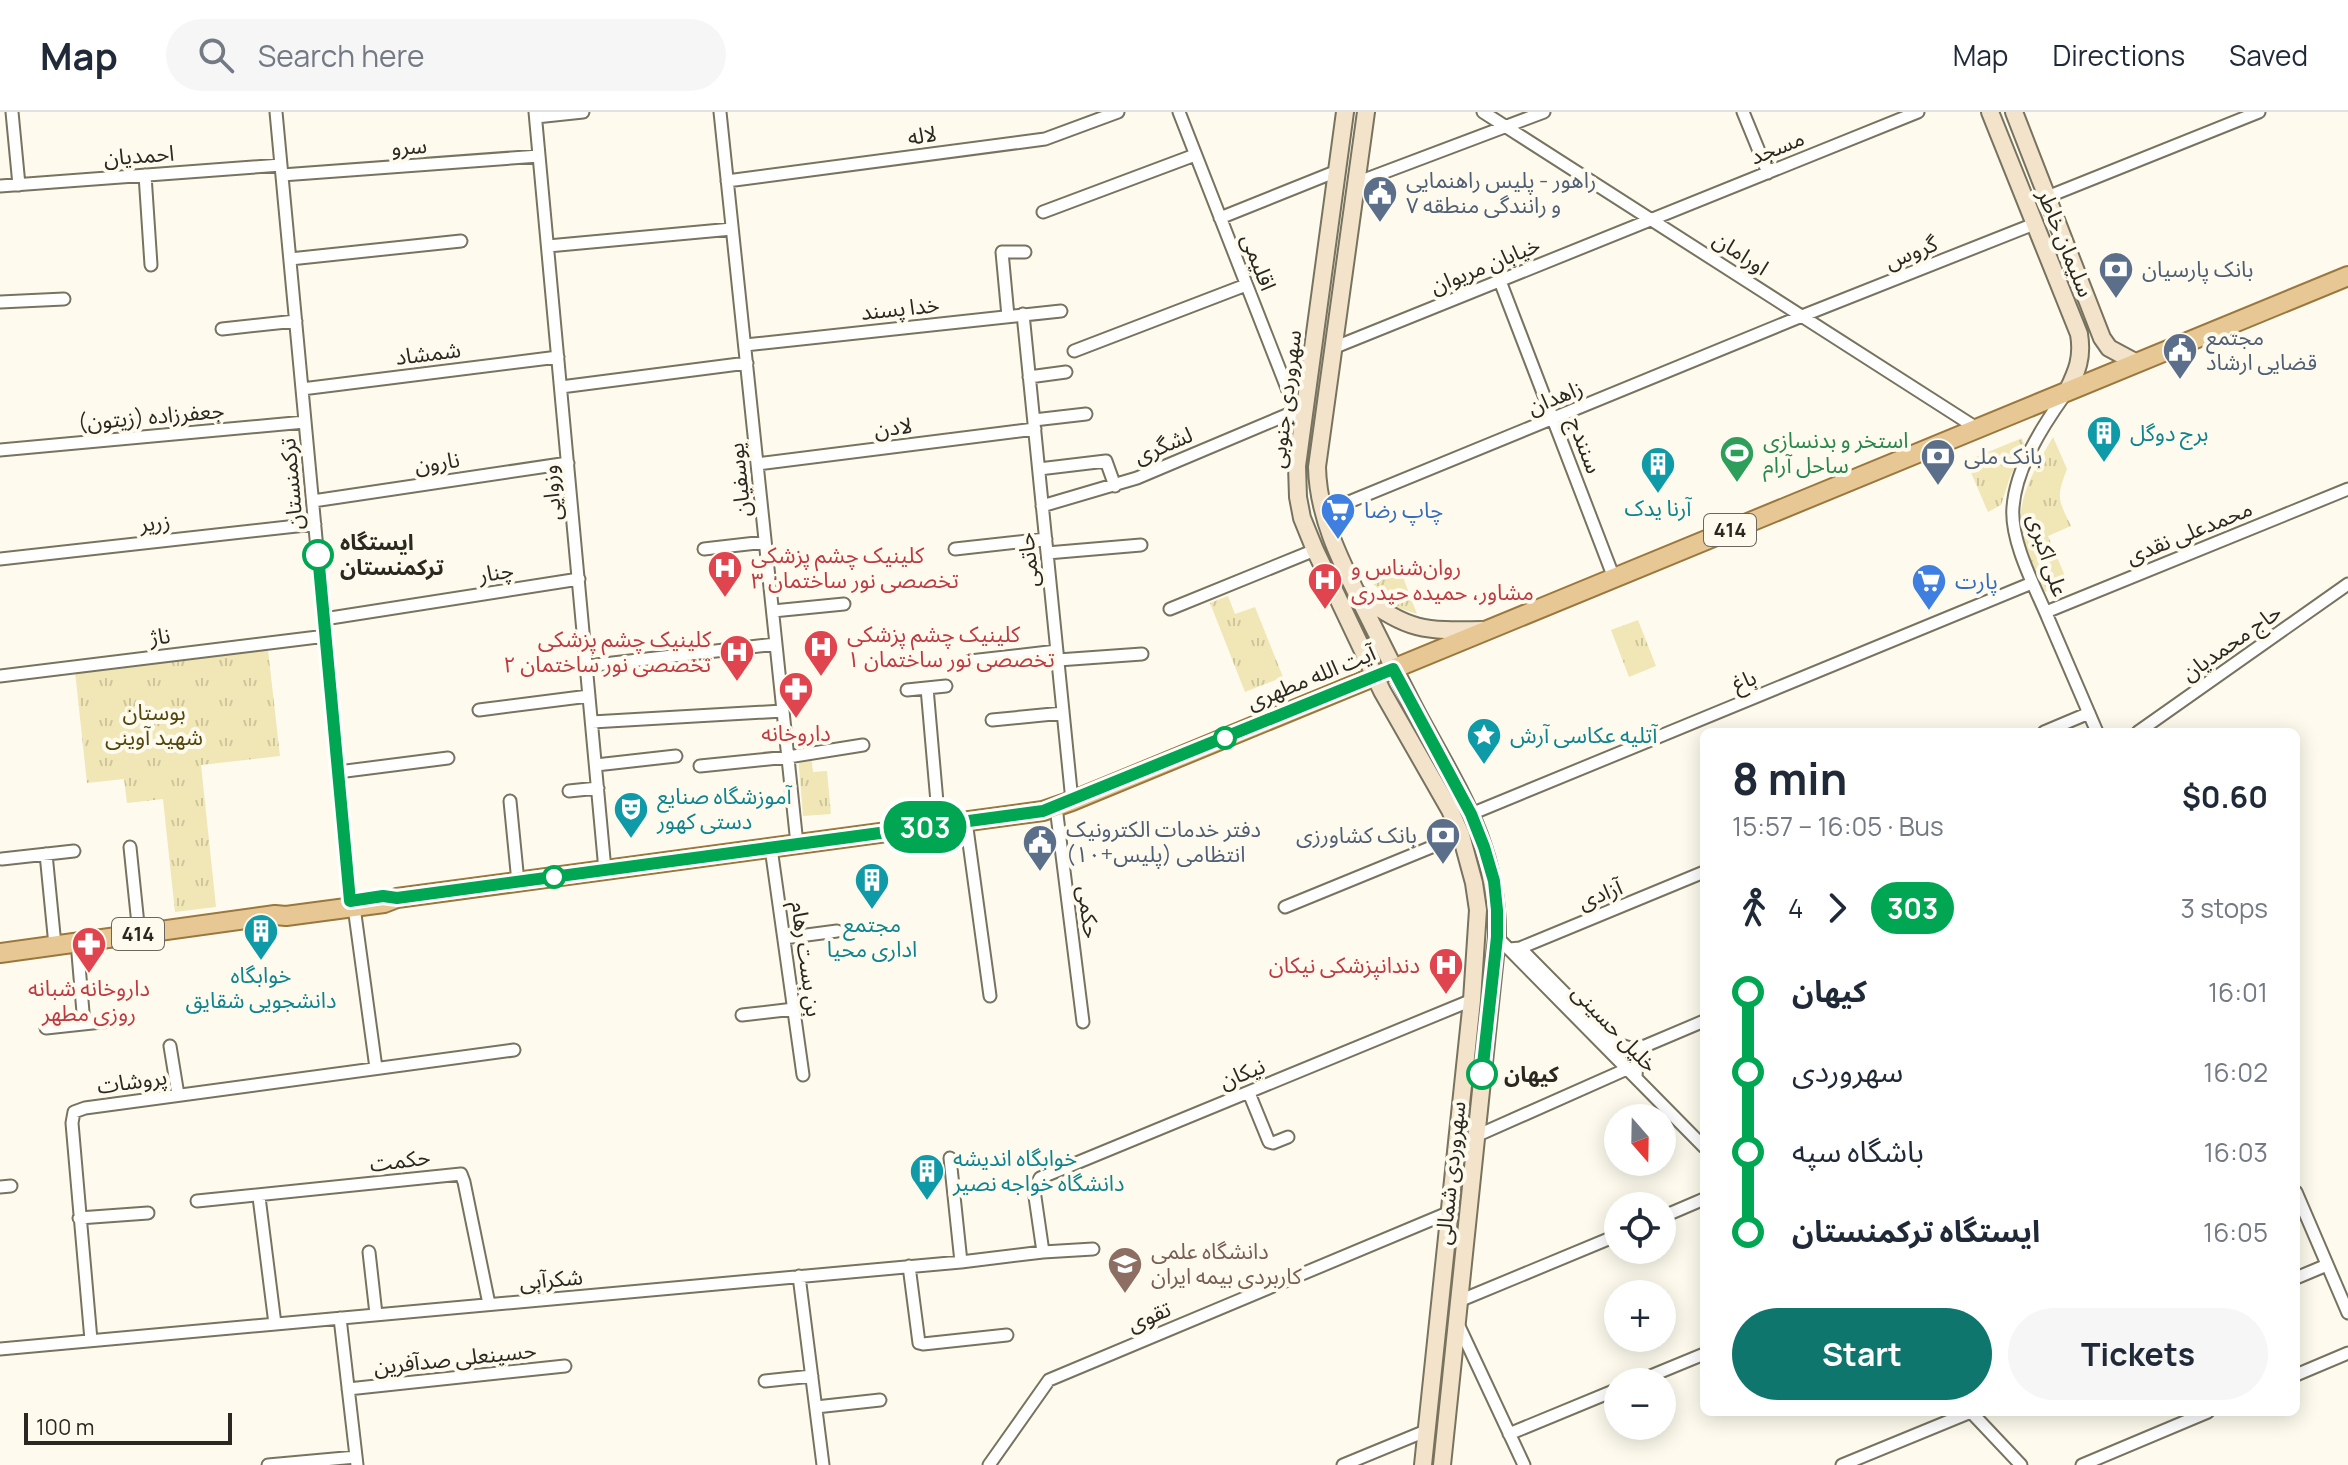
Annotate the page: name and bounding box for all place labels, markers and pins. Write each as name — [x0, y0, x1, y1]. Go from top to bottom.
place label: راهور - پلیس راهنمایی و رانندگی منطقه ۷ — [1406, 165, 1596, 220]
public building icon: راهور - پلیس راهنمایی و رانندگی منطقه ۷ — [1361, 174, 1399, 224]
bank icon: بانک پارسیان — [2097, 250, 2135, 300]
place label: بانک پارسیان — [2142, 254, 2253, 284]
place label: مجتمع قضایی ارشاد — [2206, 322, 2317, 377]
public building icon: مجتمع قضایی ارشاد — [2161, 331, 2199, 381]
building icon: برج دوگل — [2085, 414, 2123, 464]
place label: برج دوگل — [2130, 418, 2209, 450]
place label: استخر و بدنسازی ساحل آرام — [1763, 425, 1909, 482]
sports icon: استخر و بدنسازی ساحل آرام — [1718, 434, 1756, 484]
bank icon: بانک ملی — [1919, 437, 1957, 487]
place label: بانک ملی — [1964, 441, 2042, 471]
building icon: آرنا یدک — [1639, 445, 1677, 495]
supermarket icon: چاپ رضا — [1319, 491, 1357, 541]
place label: آرنا یدک — [1625, 493, 1693, 523]
place label: چاپ رضا — [1364, 495, 1443, 526]
place label: ایستگاه ترکمنستان — [340, 527, 444, 582]
marker: ایستگاه ترکمنستان — [303, 540, 333, 570]
place label: کلینیک چشم پزشکی تخصصی نور ساختمان ۳ — [751, 540, 959, 595]
hospital icon: کلینیک چشم پزشکی تخصصی نور ساختمان ۳ — [706, 549, 744, 599]
place label: روان‌شناس و مشاور، حمیده حیدری — [1351, 552, 1534, 607]
hospital icon: روان‌شناس و مشاور، حمیده حیدری — [1306, 561, 1344, 611]
supermarket icon: پارت — [1910, 562, 1948, 612]
place label: پارت — [1955, 566, 1998, 596]
place label: کلینیک چشم پزشکی تخصصی نور ساختمان ۱ — [847, 619, 1055, 674]
place label: کلینیک چشم پزشکی تخصصی نور ساختمان ۲ — [503, 624, 712, 679]
hospital icon: کلینیک چشم پزشکی تخصصی نور ساختمان ۱ — [802, 628, 840, 678]
hospital icon: کلینیک چشم پزشکی تخصصی نور ساختمان ۲ — [718, 633, 756, 683]
pharmacy icon: داروخانه — [777, 670, 815, 720]
place icon: آتلیه عکاسی آرش — [1465, 716, 1503, 766]
place label: داروخانه — [761, 718, 831, 748]
place label: آتلیه عکاسی آرش — [1510, 720, 1659, 750]
unlabelled marker — [1214, 727, 1236, 749]
place label: آموزشگاه صنایع دستی کهور — [656, 781, 793, 836]
theatre icon: آموزشگاه صنایع دستی کهور — [612, 790, 650, 840]
place label: دفتر خدمات الکترونیک انتظامی (پلیس+۱۰) — [1066, 814, 1261, 869]
bank icon: بانک کشاورزی — [1424, 816, 1462, 866]
place label: بانک کشاورزی — [1296, 820, 1417, 850]
public building icon: دفتر خدمات الکترونیک انتظامی (پلیس+۱۰) — [1021, 823, 1059, 873]
building icon: مجتمع اداری محیا — [853, 861, 891, 911]
unlabelled marker — [543, 866, 565, 888]
place label: مجتمع اداری محیا — [827, 909, 917, 964]
building icon: خوابگاه دانشجویی شقایق — [242, 912, 280, 962]
pharmacy icon: داروخانه شبانه روزی مطهر — [70, 925, 108, 975]
hospital icon: دندانپزشکی نیکان — [1427, 946, 1465, 996]
place label: دندانپزشکی نیکان — [1269, 950, 1420, 980]
place label: خوابگاه دانشجویی شقایق — [186, 960, 336, 1015]
place label: داروخانه شبانه روزی مطهر — [28, 973, 150, 1028]
marker: کیهان — [1467, 1059, 1497, 1089]
place label: کیهان — [1504, 1059, 1560, 1089]
place label: خوابگاه اندیشه دانشگاه خواجه نصیر — [952, 1143, 1125, 1198]
building icon: خوابگاه اندیشه دانشگاه خواجه نصیر — [908, 1152, 946, 1202]
place label: دانشگاه علمی کاربردی بیمه ایران — [1151, 1236, 1303, 1291]
school or university icon: دانشگاه علمی کاربردی بیمه ایران — [1106, 1245, 1144, 1295]

